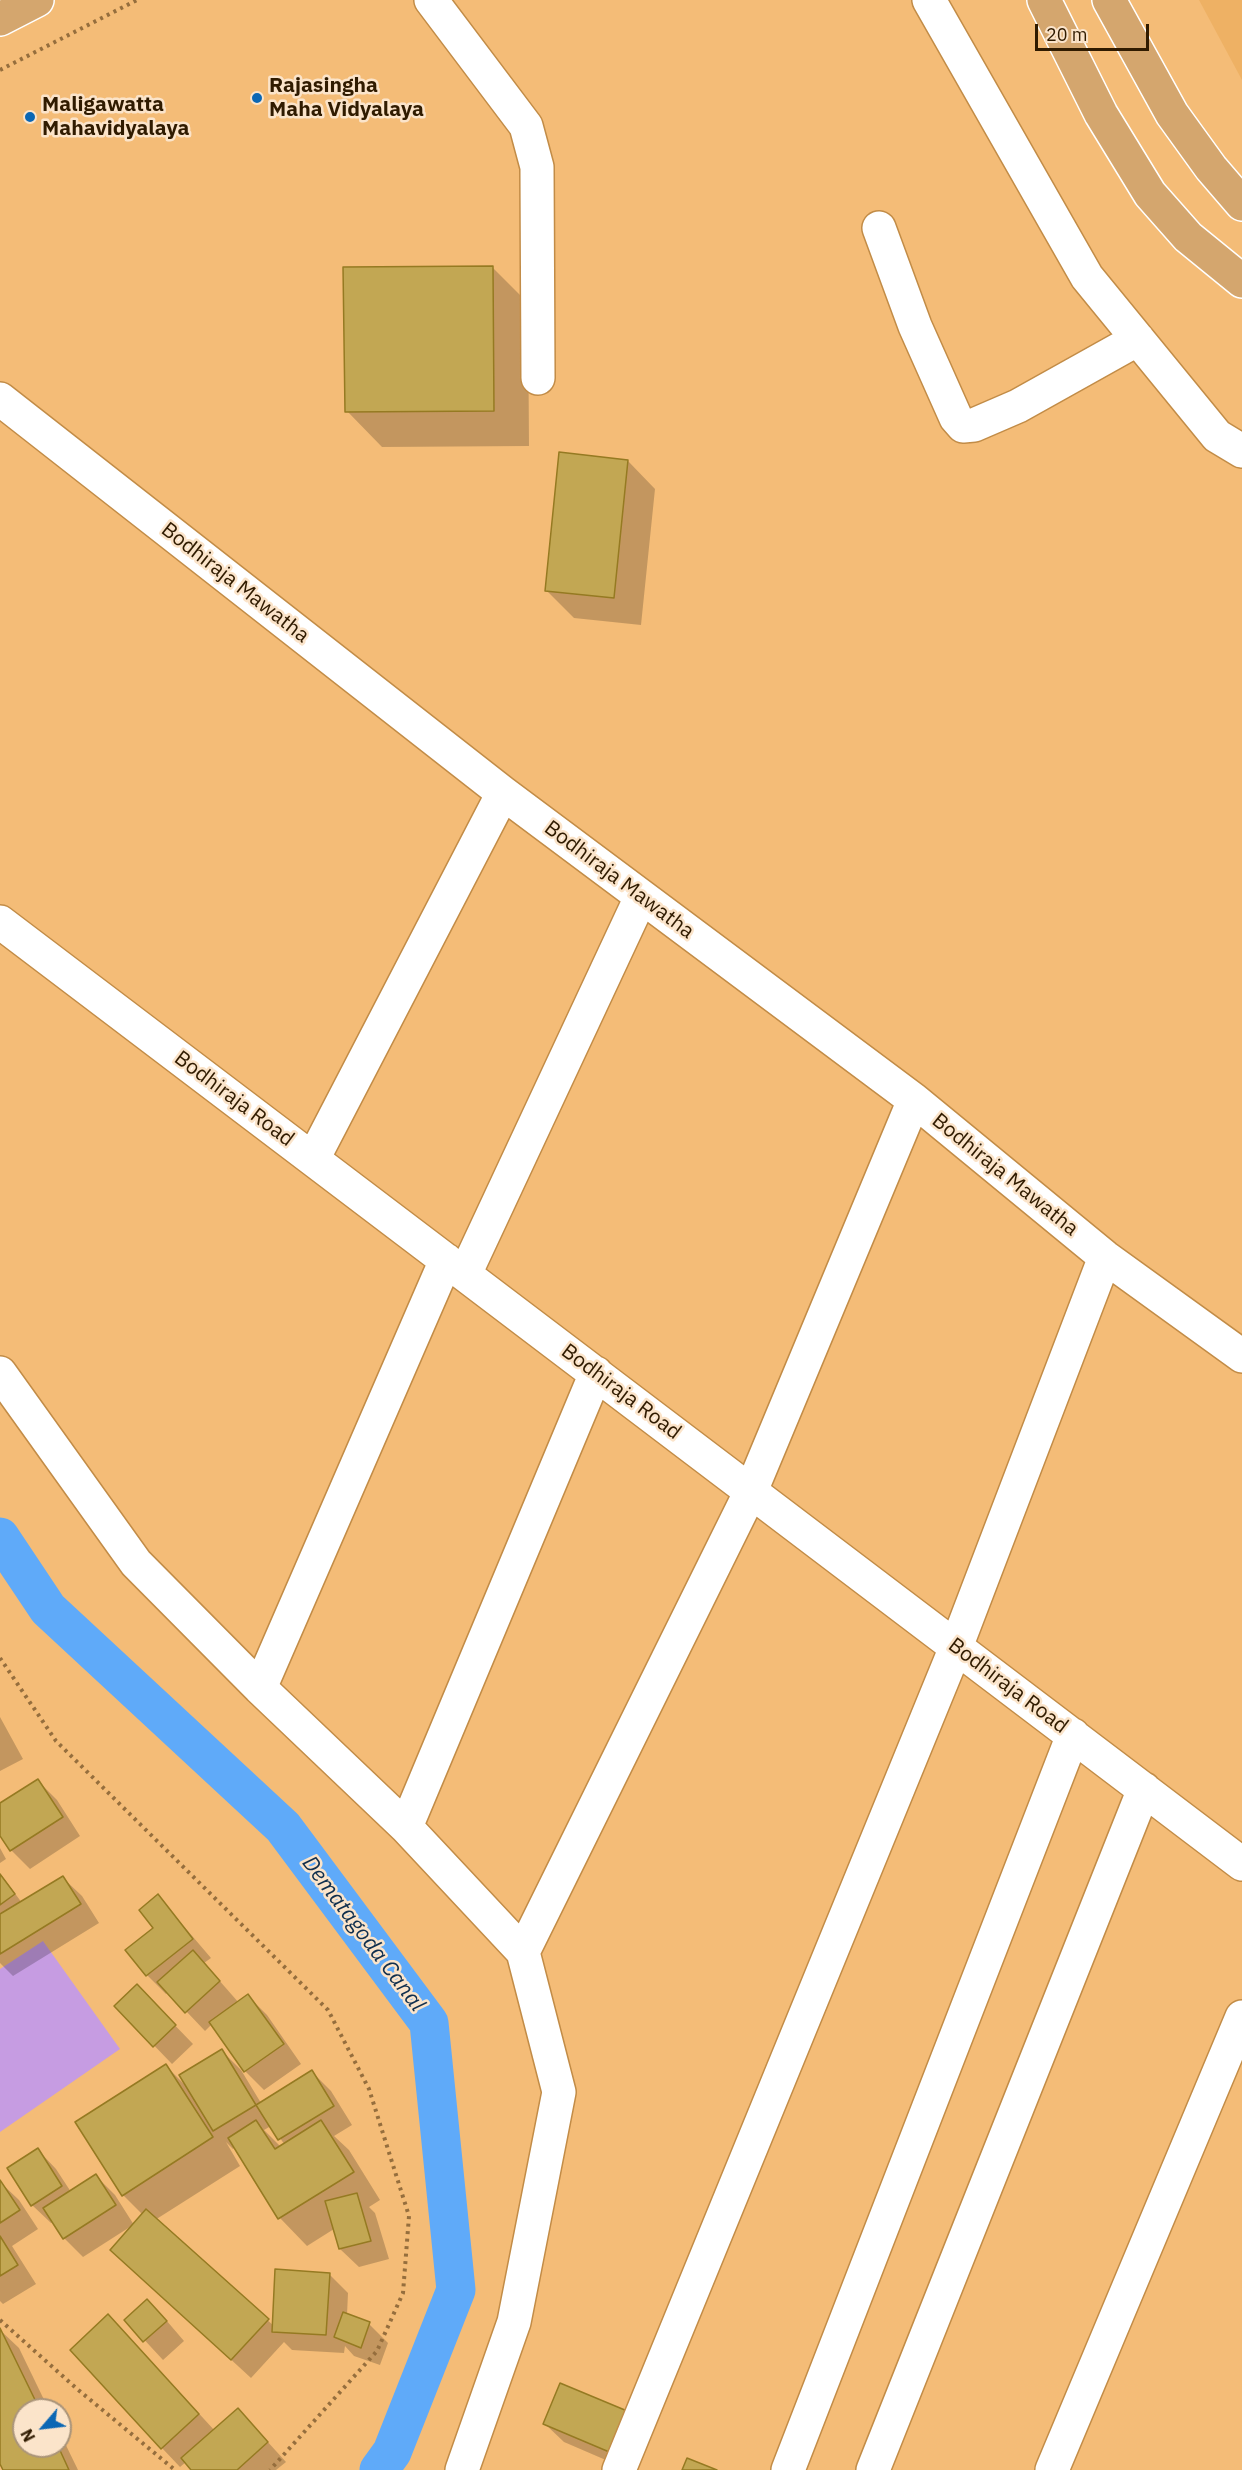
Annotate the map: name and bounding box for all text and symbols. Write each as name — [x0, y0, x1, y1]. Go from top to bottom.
scale bar — [1038, 12, 1152, 50]
text: 20 m — [1046, 23, 1088, 46]
place label: Rajasingha Maha Vidyalaya — [269, 73, 424, 123]
marker: Rajasingha Maha Vidyalaya — [250, 91, 264, 105]
place label: Maligawatta Mahavidyalaya — [42, 92, 189, 142]
marker: Maligawatta Mahavidyalaya — [23, 110, 37, 124]
street label: Bodhiraja Mawatha — [156, 517, 314, 649]
street label: Bodhiraja Mawatha — [539, 815, 699, 945]
street label: Bodhiraja Road — [169, 1046, 299, 1152]
street label: Bodhiraja Mawatha — [927, 1108, 1083, 1242]
street label: Bodhiraja Road — [556, 1339, 686, 1445]
street label: Bodhiraja Road — [943, 1633, 1073, 1739]
water label: Dematagoda Canal — [296, 1851, 430, 2017]
north arrow — [12, 2398, 72, 2458]
text: N — [16, 2426, 39, 2445]

